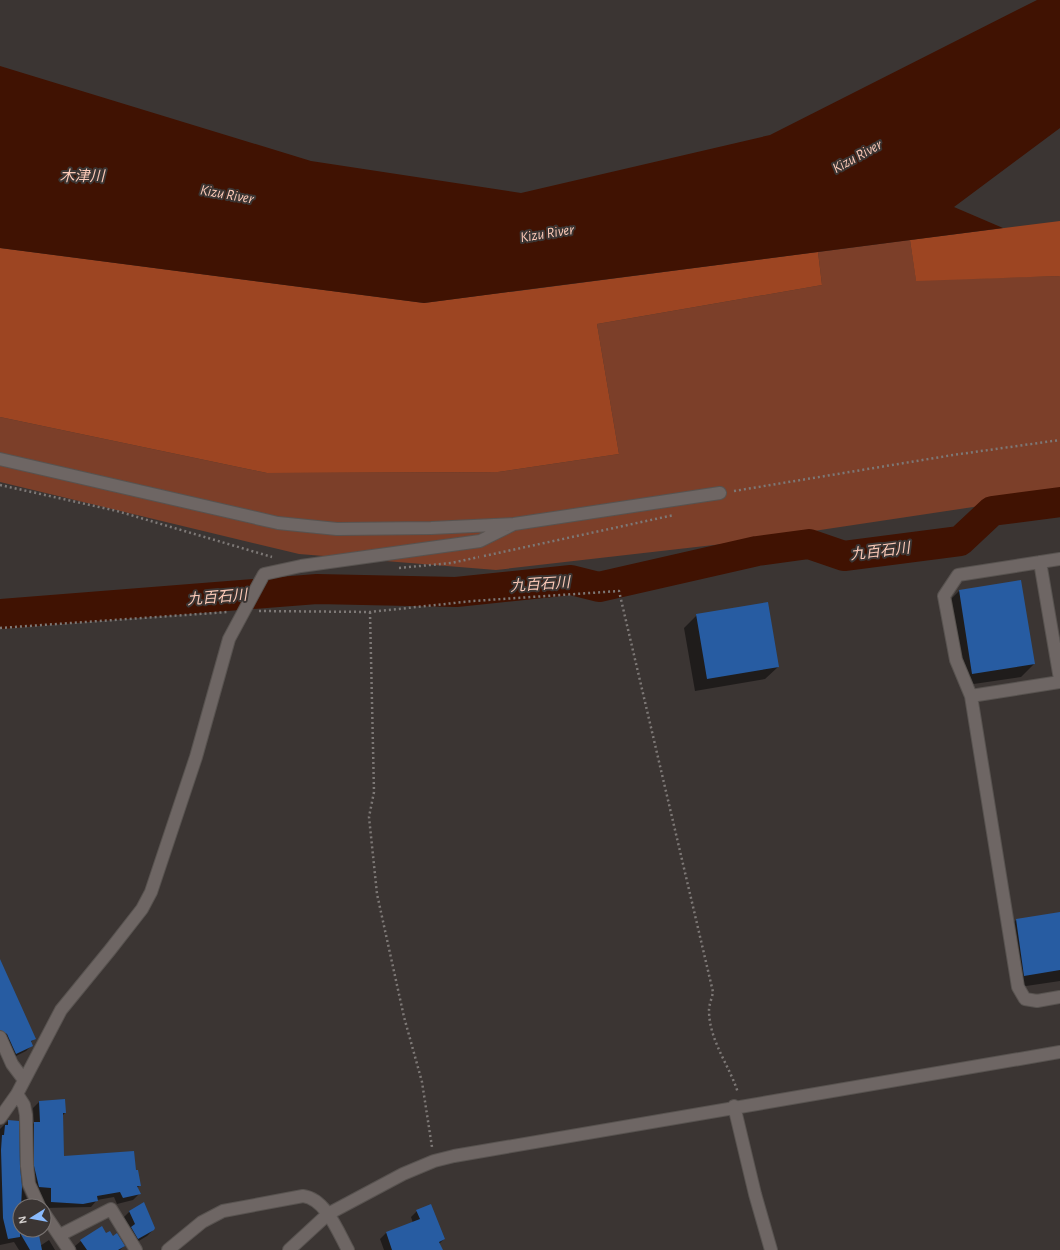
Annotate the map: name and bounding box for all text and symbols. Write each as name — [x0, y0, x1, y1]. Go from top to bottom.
water label: Kizu River — [830, 136, 886, 176]
water label: 木津川 — [59, 168, 106, 184]
water label: Kizu River — [199, 182, 256, 207]
water label: Kizu River — [519, 222, 576, 245]
water label: 九百石川 — [849, 539, 913, 563]
water label: 九百石川 — [510, 574, 572, 594]
water label: 九百石川 — [186, 586, 250, 608]
north arrow — [12, 1198, 52, 1238]
text: N — [17, 1215, 29, 1225]

